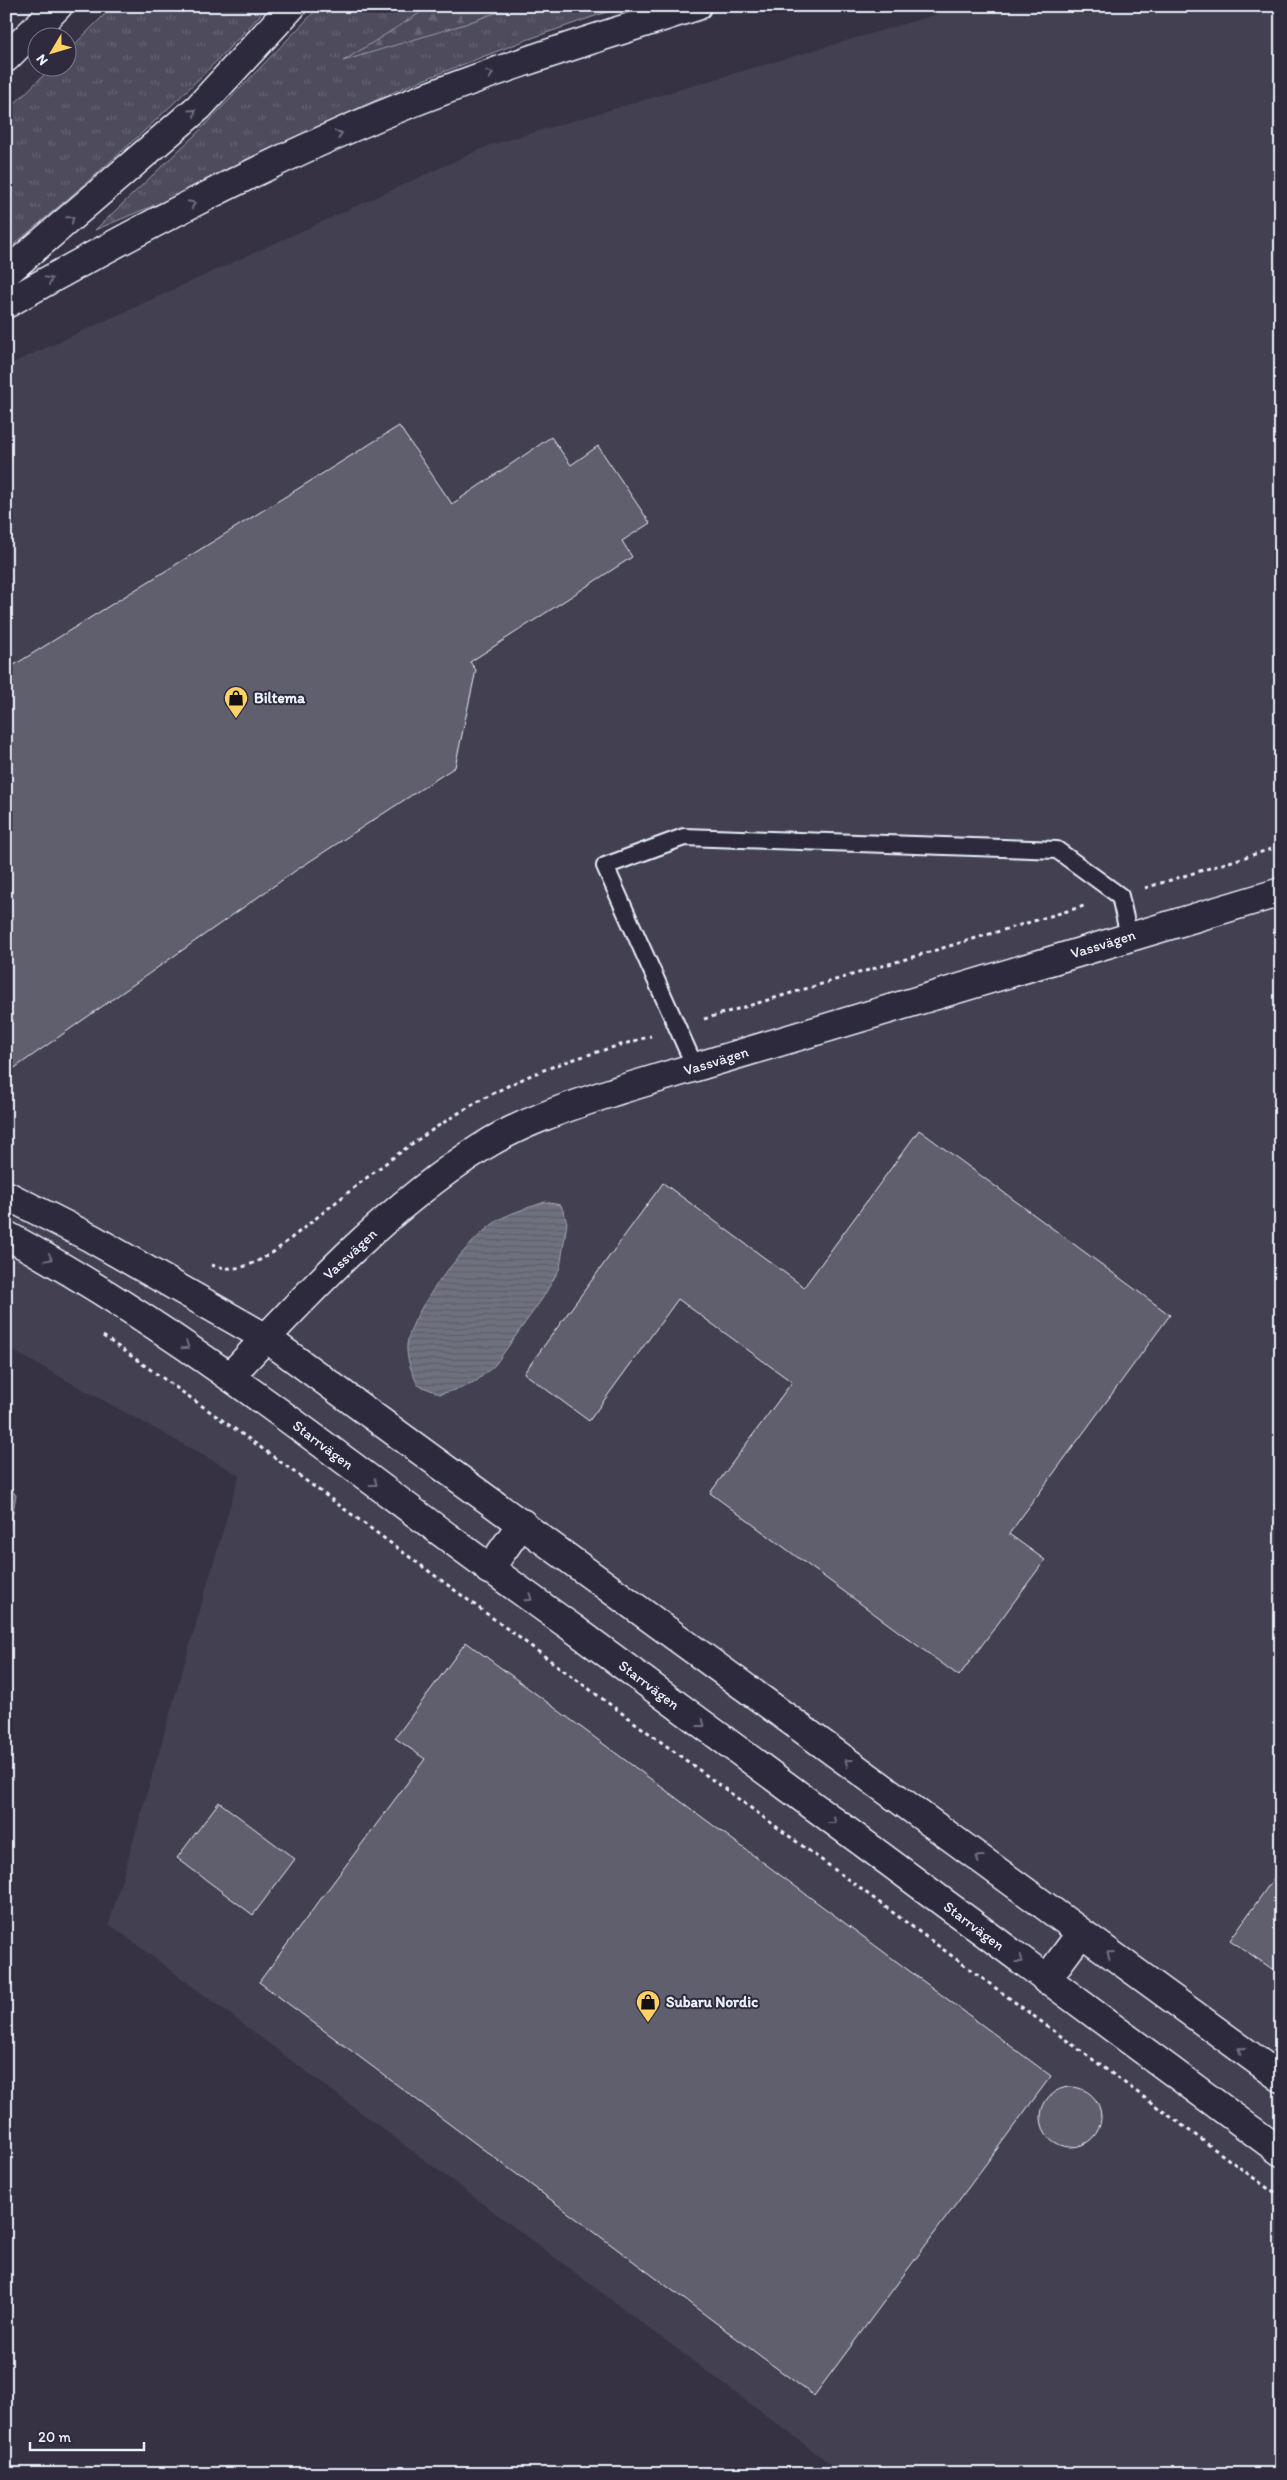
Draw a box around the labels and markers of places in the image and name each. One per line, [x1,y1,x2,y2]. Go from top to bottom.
shop icon: Biltema [223,685,249,719]
place label: Biltema [254,689,305,707]
shop icon: Subaru Nordic [635,1989,661,2023]
place label: Subaru Nordic [666,1993,758,2011]

